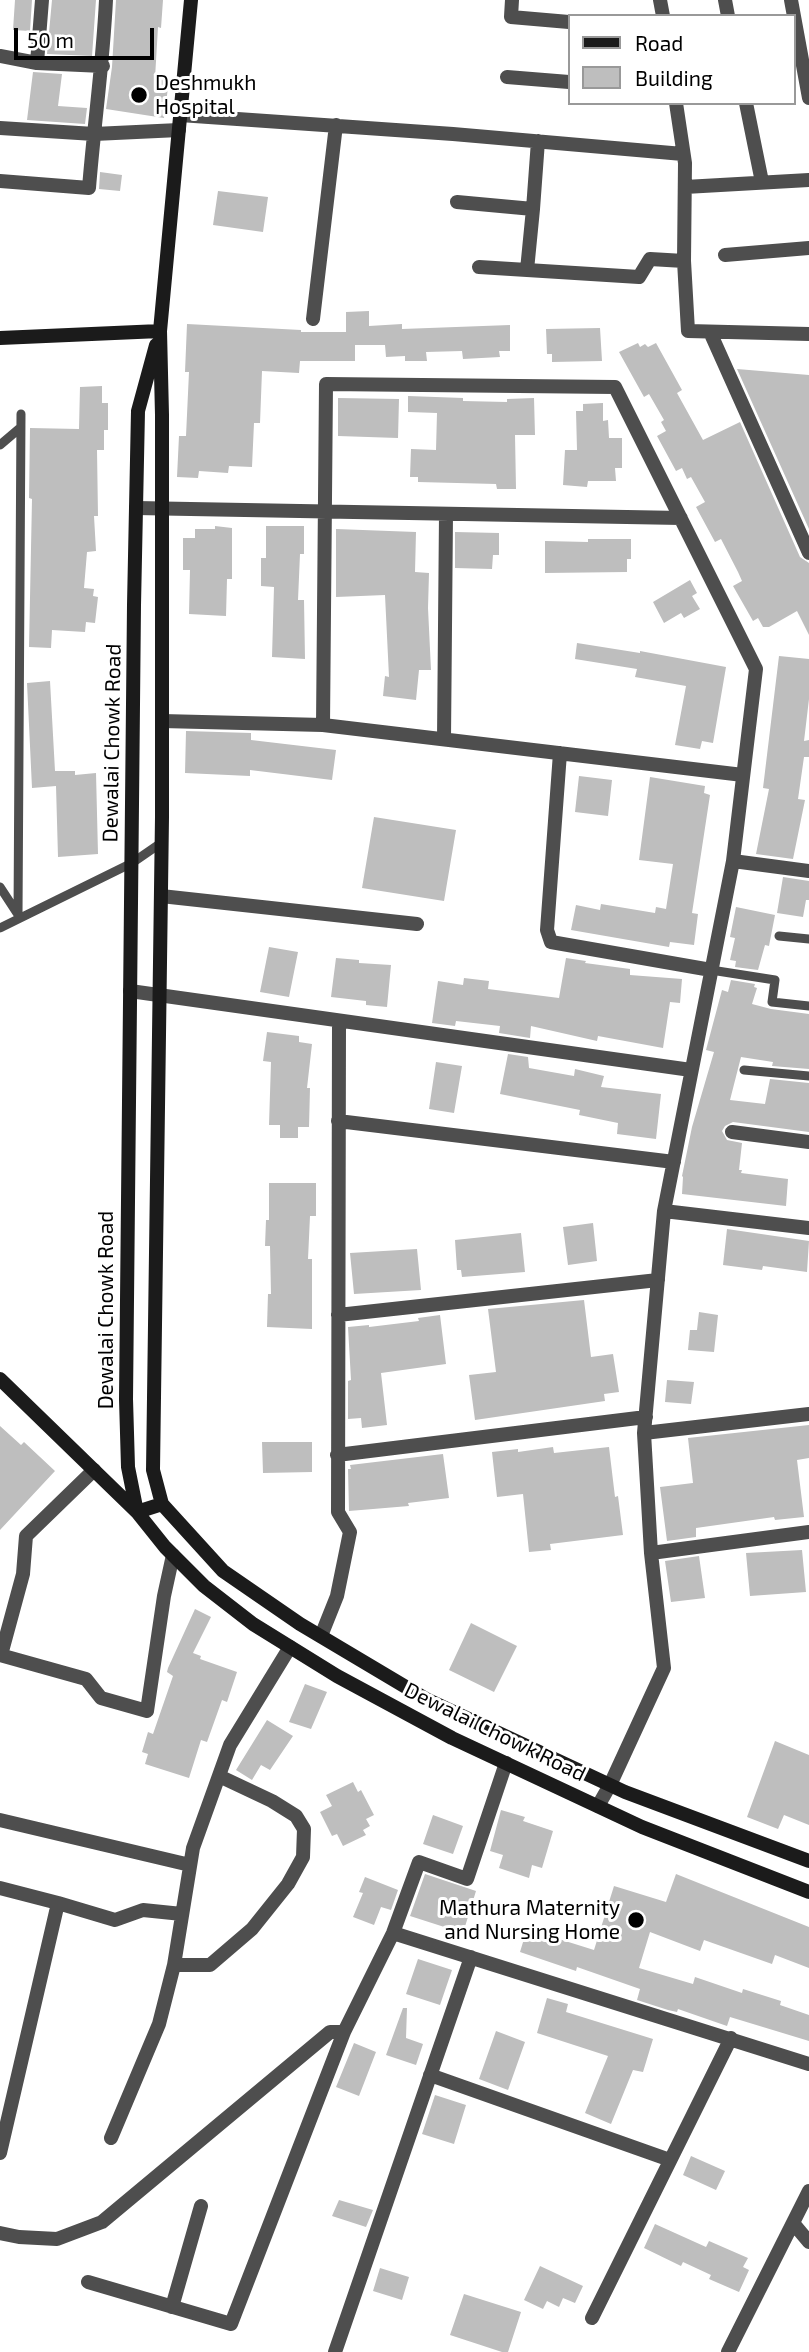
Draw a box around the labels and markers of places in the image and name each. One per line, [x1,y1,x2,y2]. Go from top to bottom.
place label: Deshmukh Hospital [155,70,256,120]
marker: Deshmukh Hospital [129,85,149,105]
place label: Mathura Maternity and Nursing Home [439,1895,620,1945]
marker: Mathura Maternity and Nursing Home [626,1910,646,1930]

